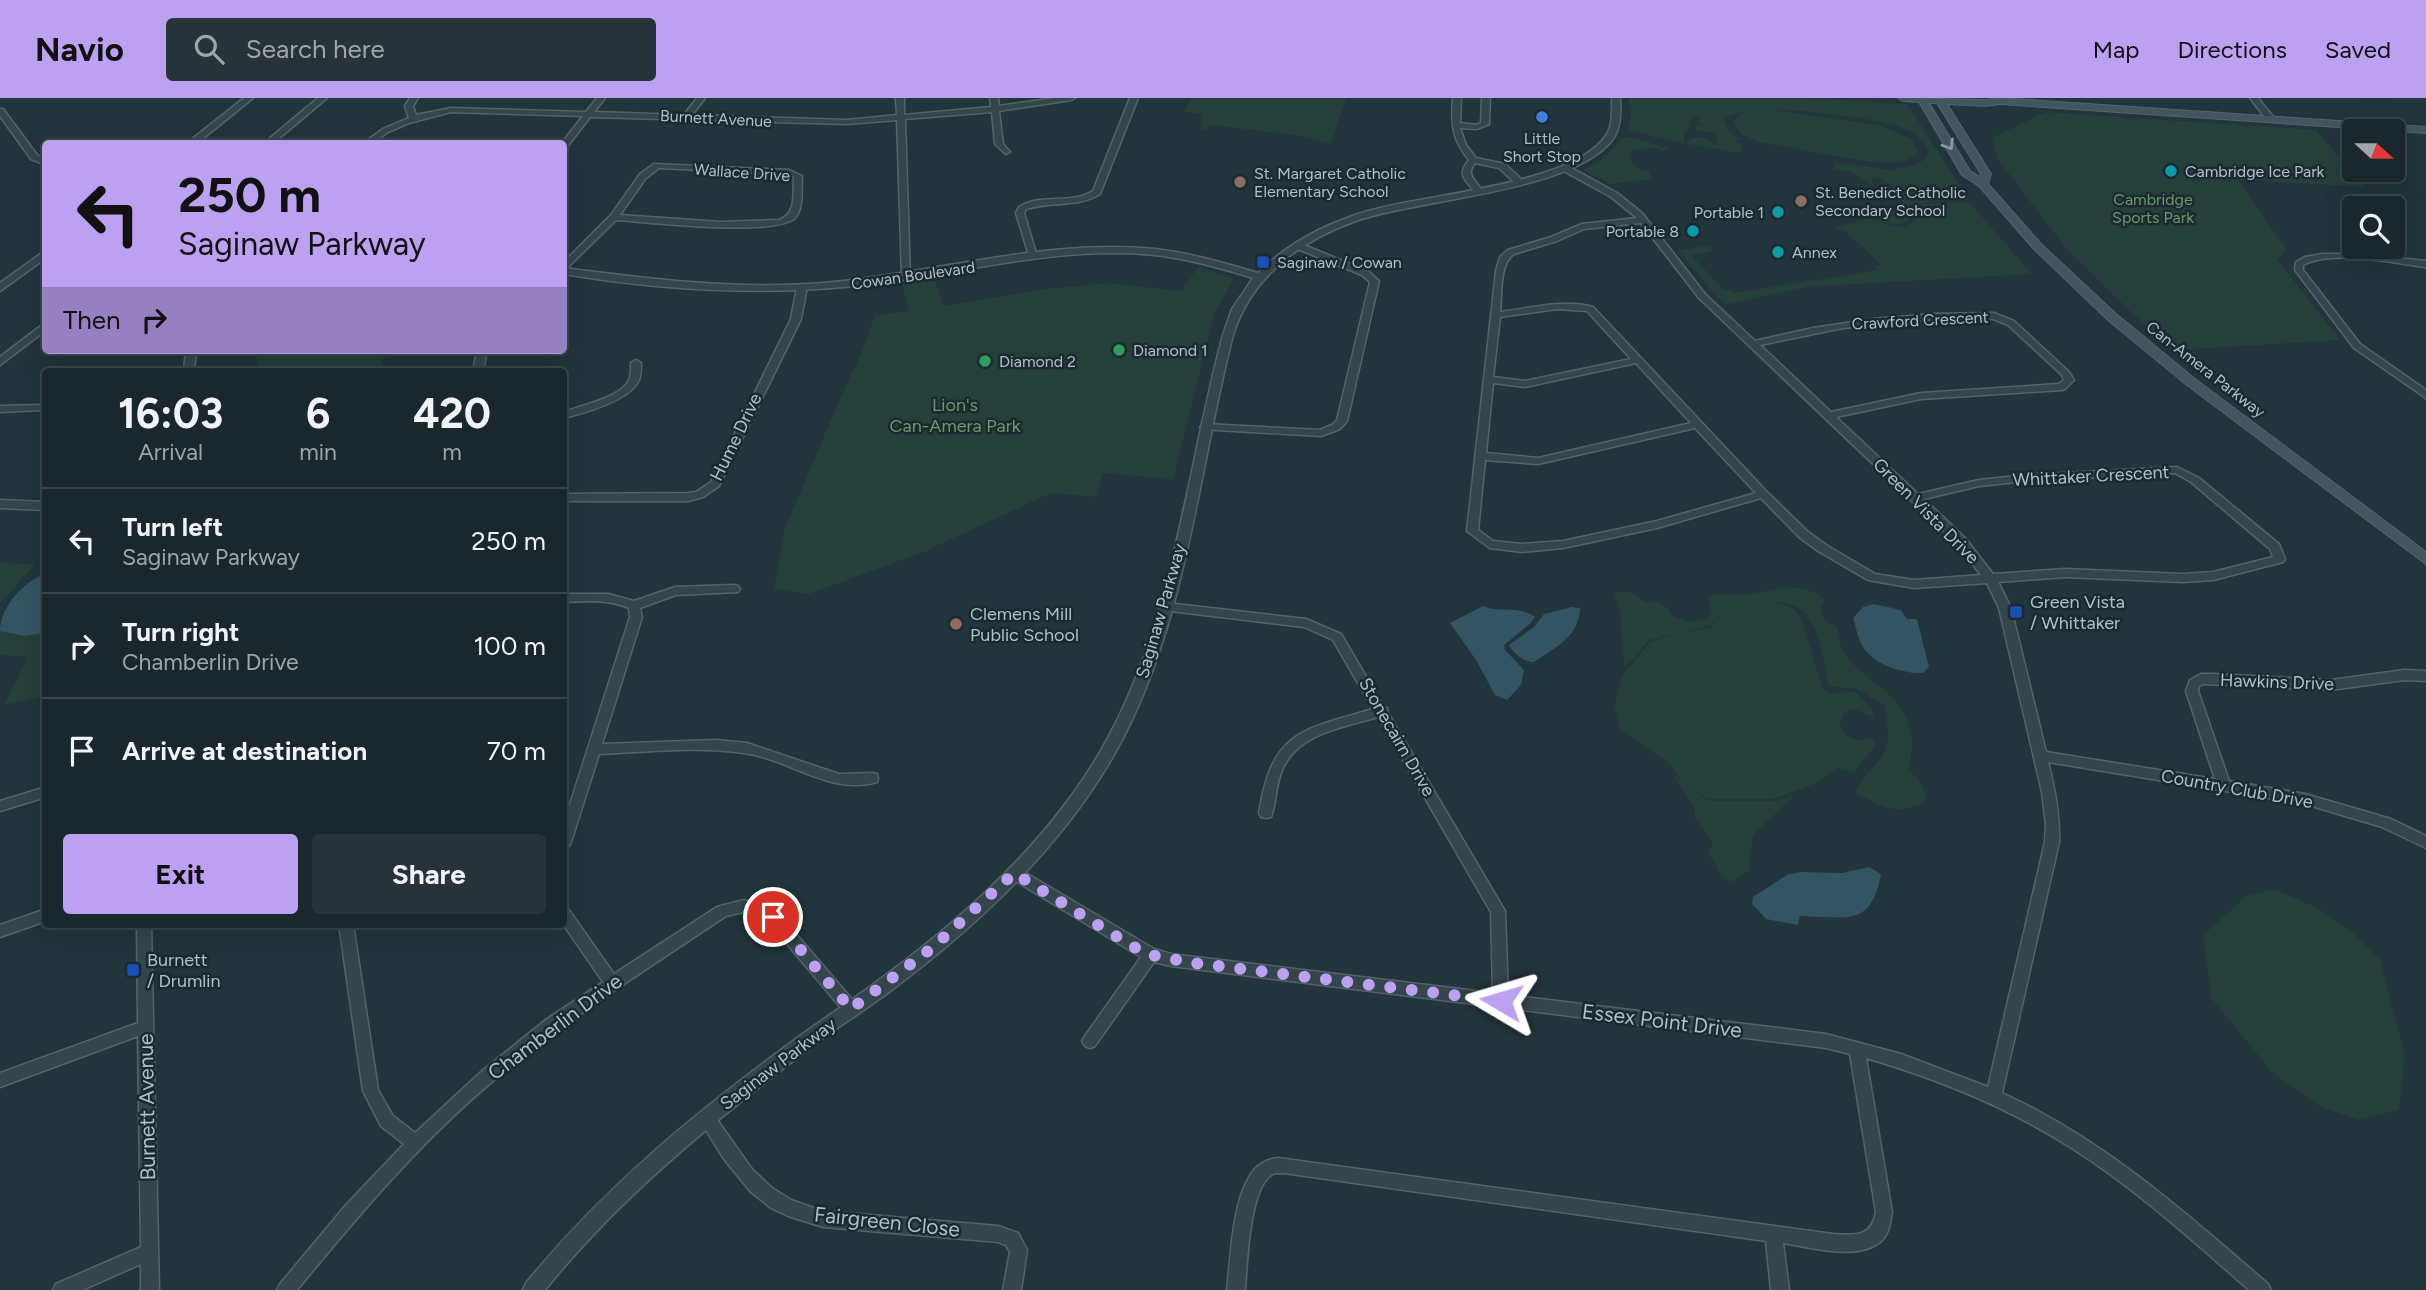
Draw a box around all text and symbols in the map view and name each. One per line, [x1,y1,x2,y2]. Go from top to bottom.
search box [166,18,656,81]
text: Navio [35,30,124,69]
icon: search [190,30,228,68]
text: Search here [246,33,385,65]
text: Map [2093,35,2139,64]
text: Directions [2177,35,2287,64]
text: Saved [2325,35,2391,64]
street label: Burnett Avenue [660,106,773,131]
marker: Little Short Stop [1534,109,1550,125]
north arrow [2342,119,2404,182]
map controls [2342,119,2405,259]
place label: Little Short Stop [1503,129,1581,166]
one-way arrow [1941,138,1954,151]
street label: Wallace Drive [693,160,791,185]
place label: Cambridge Ice Park [2185,162,2325,181]
marker: Cambridge Ice Park [2163,163,2179,179]
place label: St. Margaret Catholic Elementary School [1254,164,1406,201]
text: 250 m [178,165,321,224]
icon: left [63,168,154,259]
marker: St. Margaret Catholic Elementary School [1232,174,1248,190]
place label: St. Benedict Catholic Secondary School [1815,183,1966,220]
park label: Cambridge Sports Park [2112,190,2194,227]
marker: St. Benedict Catholic Secondary School [1793,193,1809,209]
button: search [2342,196,2405,259]
place label: Portable 1 [1694,203,1764,222]
marker: Portable 1 [1770,204,1786,220]
place label: Portable 8 [1606,222,1679,241]
marker: Portable 8 [1685,223,1701,239]
text: Saginaw Parkway [178,225,426,263]
place label: Annex [1792,243,1837,262]
marker: Annex [1770,244,1786,260]
place label: Saginaw / Cowan [1277,253,1402,272]
marker: Saginaw / Cowan [1255,254,1271,270]
street label: Cowan Boulevard [850,257,976,294]
icon: right [135,301,173,339]
text: Then [63,304,121,336]
street label: Crawford Crescent [1851,307,1989,334]
street label: Can-Amera Parkway [2143,317,2269,422]
place label: Diamond 1 [1133,341,1208,360]
marker: Diamond 1 [1111,342,1127,358]
place label: Diamond 2 [999,352,1076,371]
marker: Diamond 2 [977,353,993,369]
text: 16:03 [118,388,223,439]
text: 6 [306,388,330,439]
text: 420 [413,388,491,439]
street label: Hume Drive [705,389,767,484]
park label: Lion's Can-Amera Park [890,394,1021,437]
text: Arrival [138,438,203,466]
text: min [299,438,337,466]
text: m [442,438,462,466]
street label: Green Vista Drive [1868,453,1984,569]
street label: Whittaker Crescent [2012,461,2170,491]
text: Turn left [122,511,223,543]
icon: left [63,522,101,560]
text: 250 m [471,525,546,557]
street label: Saginaw Parkway [1131,541,1191,681]
text: Saginaw Parkway [122,543,300,571]
place label: Green Vista / Whittaker [2030,591,2125,634]
place label: Clemens Mill Public School [970,603,1079,646]
marker: Green Vista / Whittaker [2008,604,2024,620]
text: Turn right [122,616,239,648]
marker: Clemens Mill Public School [948,616,964,632]
icon: right [63,627,101,665]
text: 100 m [473,630,546,662]
text: Chamberlin Drive [122,648,299,676]
street label: Hawkins Drive [2220,669,2335,695]
street label: Stonecairn Drive [1354,674,1440,800]
icon: arrive [63,732,101,770]
text: Arrive at destination [122,735,367,767]
text: 70 m [487,735,546,767]
street label: Country Club Drive [2159,765,2315,813]
button: Exit [63,834,298,914]
button: Share [312,834,546,914]
pin [743,887,803,947]
icon: arrive [754,898,792,936]
place label: Burnett / Drumlin [147,949,220,992]
marker: Burnett / Drumlin [125,962,141,978]
position arrow [1464,964,1538,1038]
street label: Chamberlin Drive [483,968,627,1085]
street label: Essex Point Drive [1581,998,1743,1043]
street label: Saginaw Parkway [716,1013,841,1115]
street label: Burnett Avenue [133,1033,160,1181]
street label: Fairgreen Close [813,1201,961,1242]

